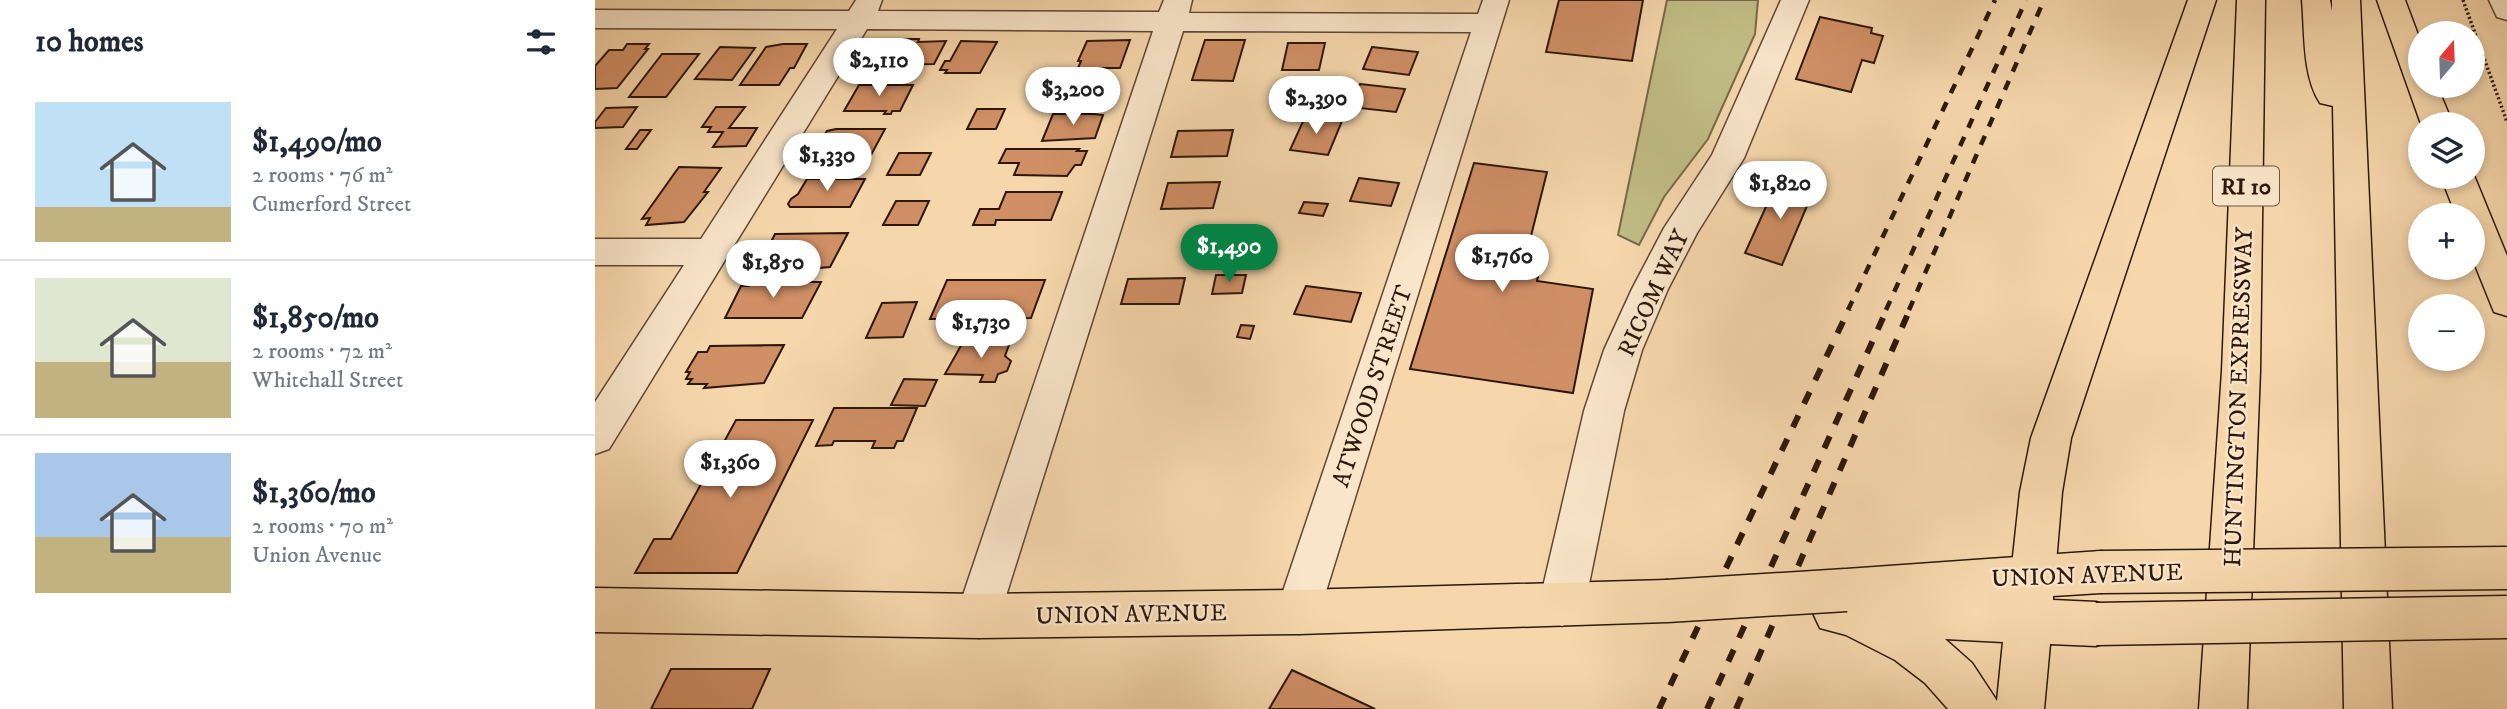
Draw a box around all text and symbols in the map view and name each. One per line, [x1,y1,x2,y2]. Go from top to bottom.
north arrow [2408,21,2485,98]
map controls [2408,21,2485,371]
icon: filters [522,23,560,61]
text: 10 homes [35,24,144,61]
pin: $2,110 [822,38,936,98]
text: $2,110 [849,46,909,75]
pin: $3,200 [1016,68,1130,127]
text: $3,200 [1041,75,1105,104]
pin: $2,390 [1259,76,1373,136]
text: $2,390 [1285,84,1347,113]
button: layers [2408,112,2485,189]
text: $1,490/mo [252,124,382,161]
icon: home [91,130,175,214]
pin: $1,330 [770,134,884,193]
text: $1,330 [799,141,855,170]
text: 2 rooms · 76 m² [252,161,392,190]
pin: $1,820 [1723,162,1837,221]
road number: RI 10 [2213,167,2279,206]
text: $1,820 [1749,169,1811,198]
text: Cumerford Street [252,190,411,219]
button: + [2408,203,2485,280]
pin: $1,490 [1172,224,1286,284]
street label: RICOM WAY [1611,224,1697,362]
street label: HUNTINGTON EXPRESSWAY [2218,226,2260,568]
text: $1,490 [1197,232,1261,261]
pin: $1,760 [1445,234,1559,294]
pin: $1,850 [716,240,830,300]
text: $1,760 [1471,242,1533,271]
text: $1,850 [742,248,804,277]
street label: ATWOOD STREET [1326,282,1420,491]
button: − [2408,294,2485,371]
text: $1,850/mo [252,300,379,337]
pin: $1,730 [924,300,1038,360]
icon: home [91,306,175,390]
text: $1,730 [952,308,1010,337]
text: 2 rooms · 72 m² [252,337,392,366]
text: Whitehall Street [252,366,404,395]
pin: $1,360 [673,440,787,500]
text: $1,360 [700,448,760,477]
text: $1,360/mo [252,475,376,512]
icon: home [91,481,175,565]
text: 2 rooms · 70 m² [252,512,393,541]
text: Union Avenue [252,541,382,570]
street label: UNION AVENUE [1991,558,2183,594]
street label: UNION AVENUE [1035,598,1227,632]

